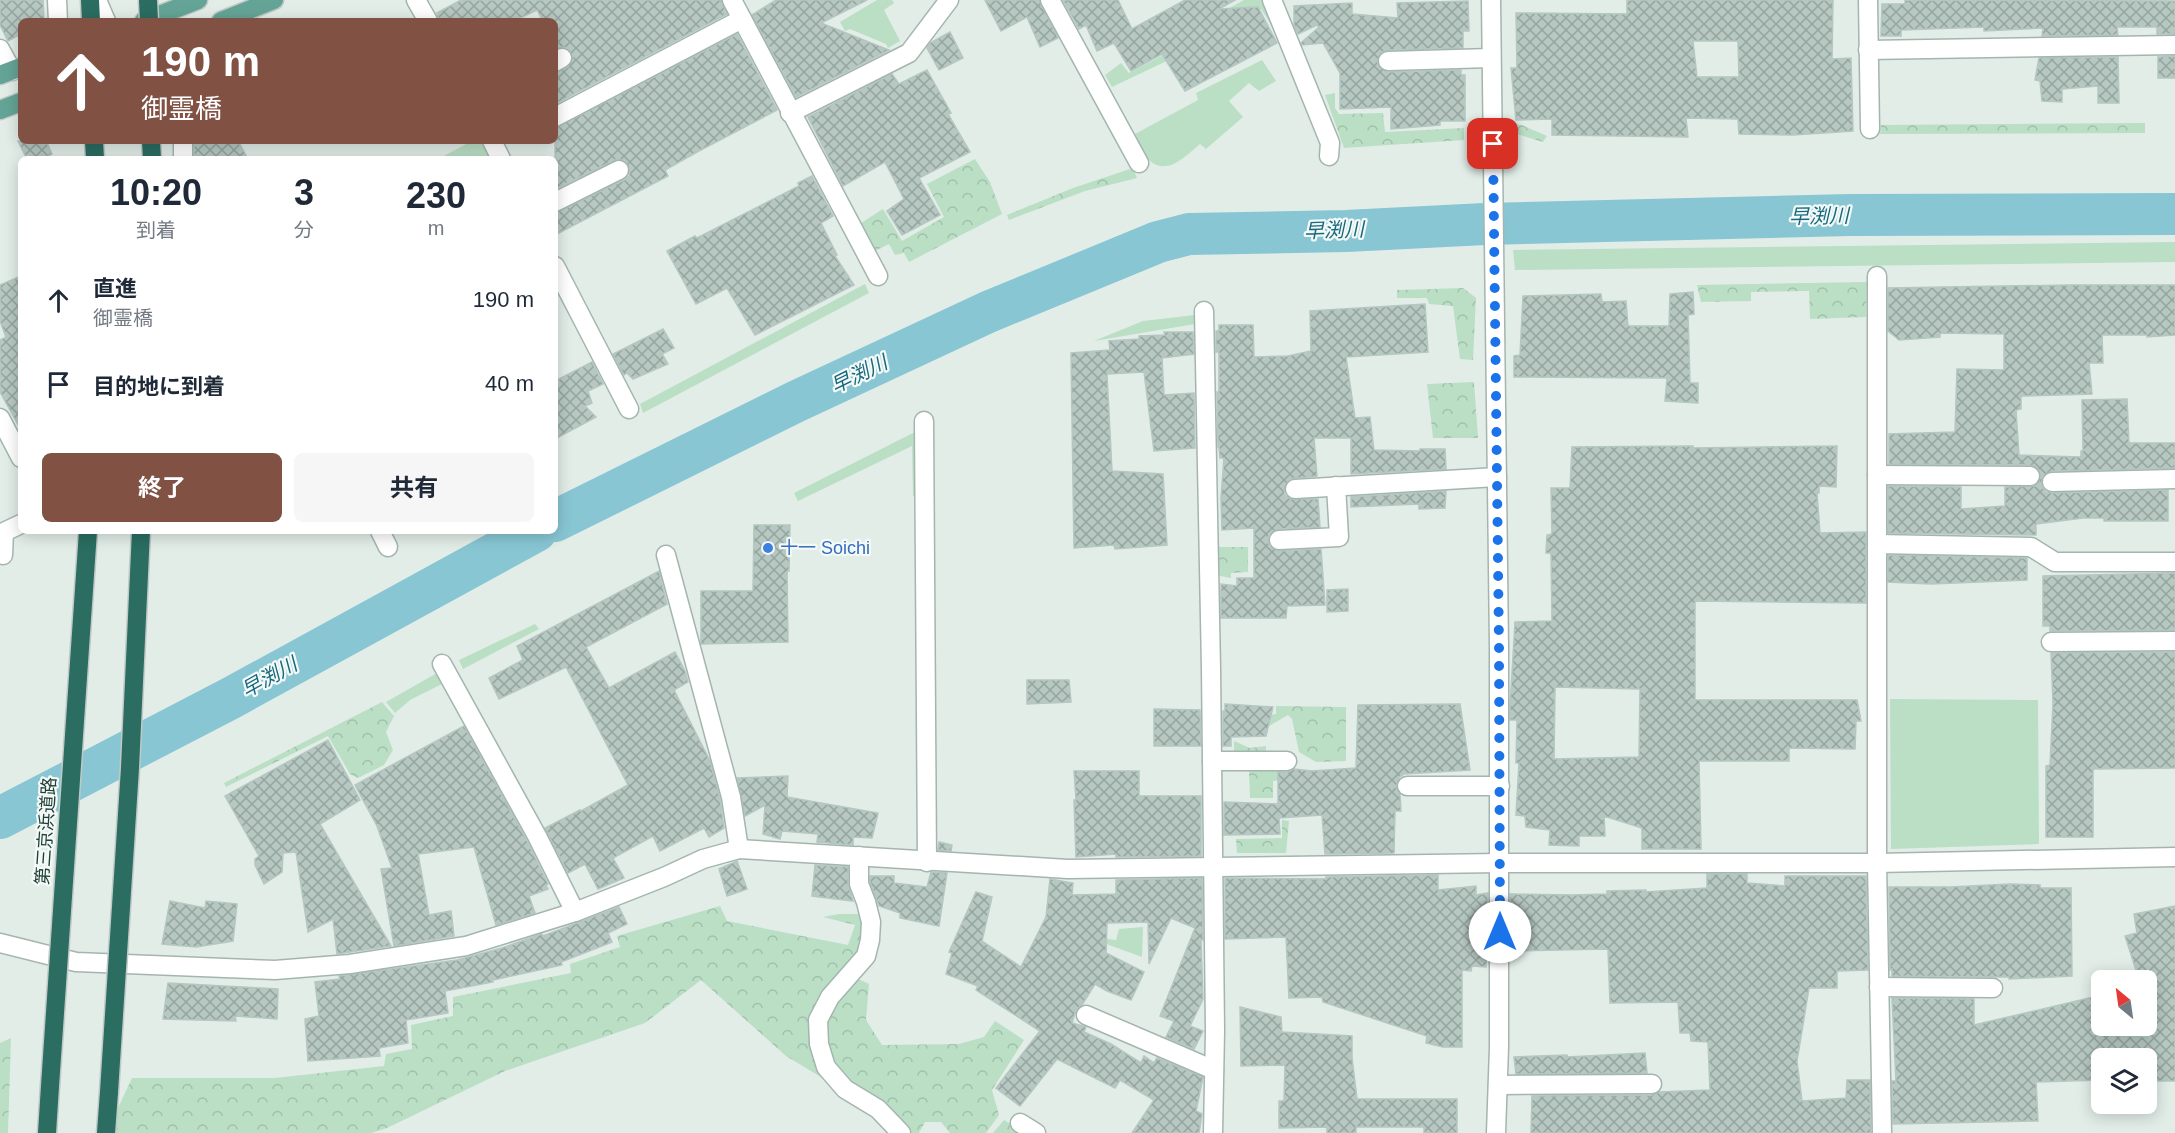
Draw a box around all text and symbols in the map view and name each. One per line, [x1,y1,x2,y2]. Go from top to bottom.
text: 190 m [141,38,260,85]
icon: ahead [42,42,120,120]
text: 御霊橋 [141,94,222,124]
pin [1467,118,1518,169]
icon: arrive [1476,127,1509,160]
text: 10:20 [110,172,202,213]
text: 3 [294,172,314,213]
text: 230 [406,175,466,216]
water label: 早渕川 [1789,204,1851,228]
text: m [428,217,444,239]
water label: 早渕川 [1304,218,1366,242]
text: 到着 [136,219,176,241]
text: 分 [294,219,314,241]
text: 直進 [93,276,137,301]
icon: ahead [42,284,75,317]
text: 190 m [473,287,534,312]
text: 御霊橋 [93,307,153,329]
water label: 早渕川 [827,350,893,397]
icon: arrive [42,368,75,401]
text: 40 m [485,371,534,396]
text: 目的地に到着 [93,374,225,399]
button: 終了 [42,453,282,522]
button: 共有 [294,453,534,522]
place label: 十一 Soichi [780,538,870,558]
marker: 十一 Soichi [761,541,775,555]
water label: 早渕川 [237,652,302,701]
street label: 第三京浜道路 [32,776,60,886]
position arrow [1468,900,1532,964]
north arrow [2091,970,2157,1036]
map controls [2091,970,2157,1114]
button: layers [2091,1048,2157,1114]

